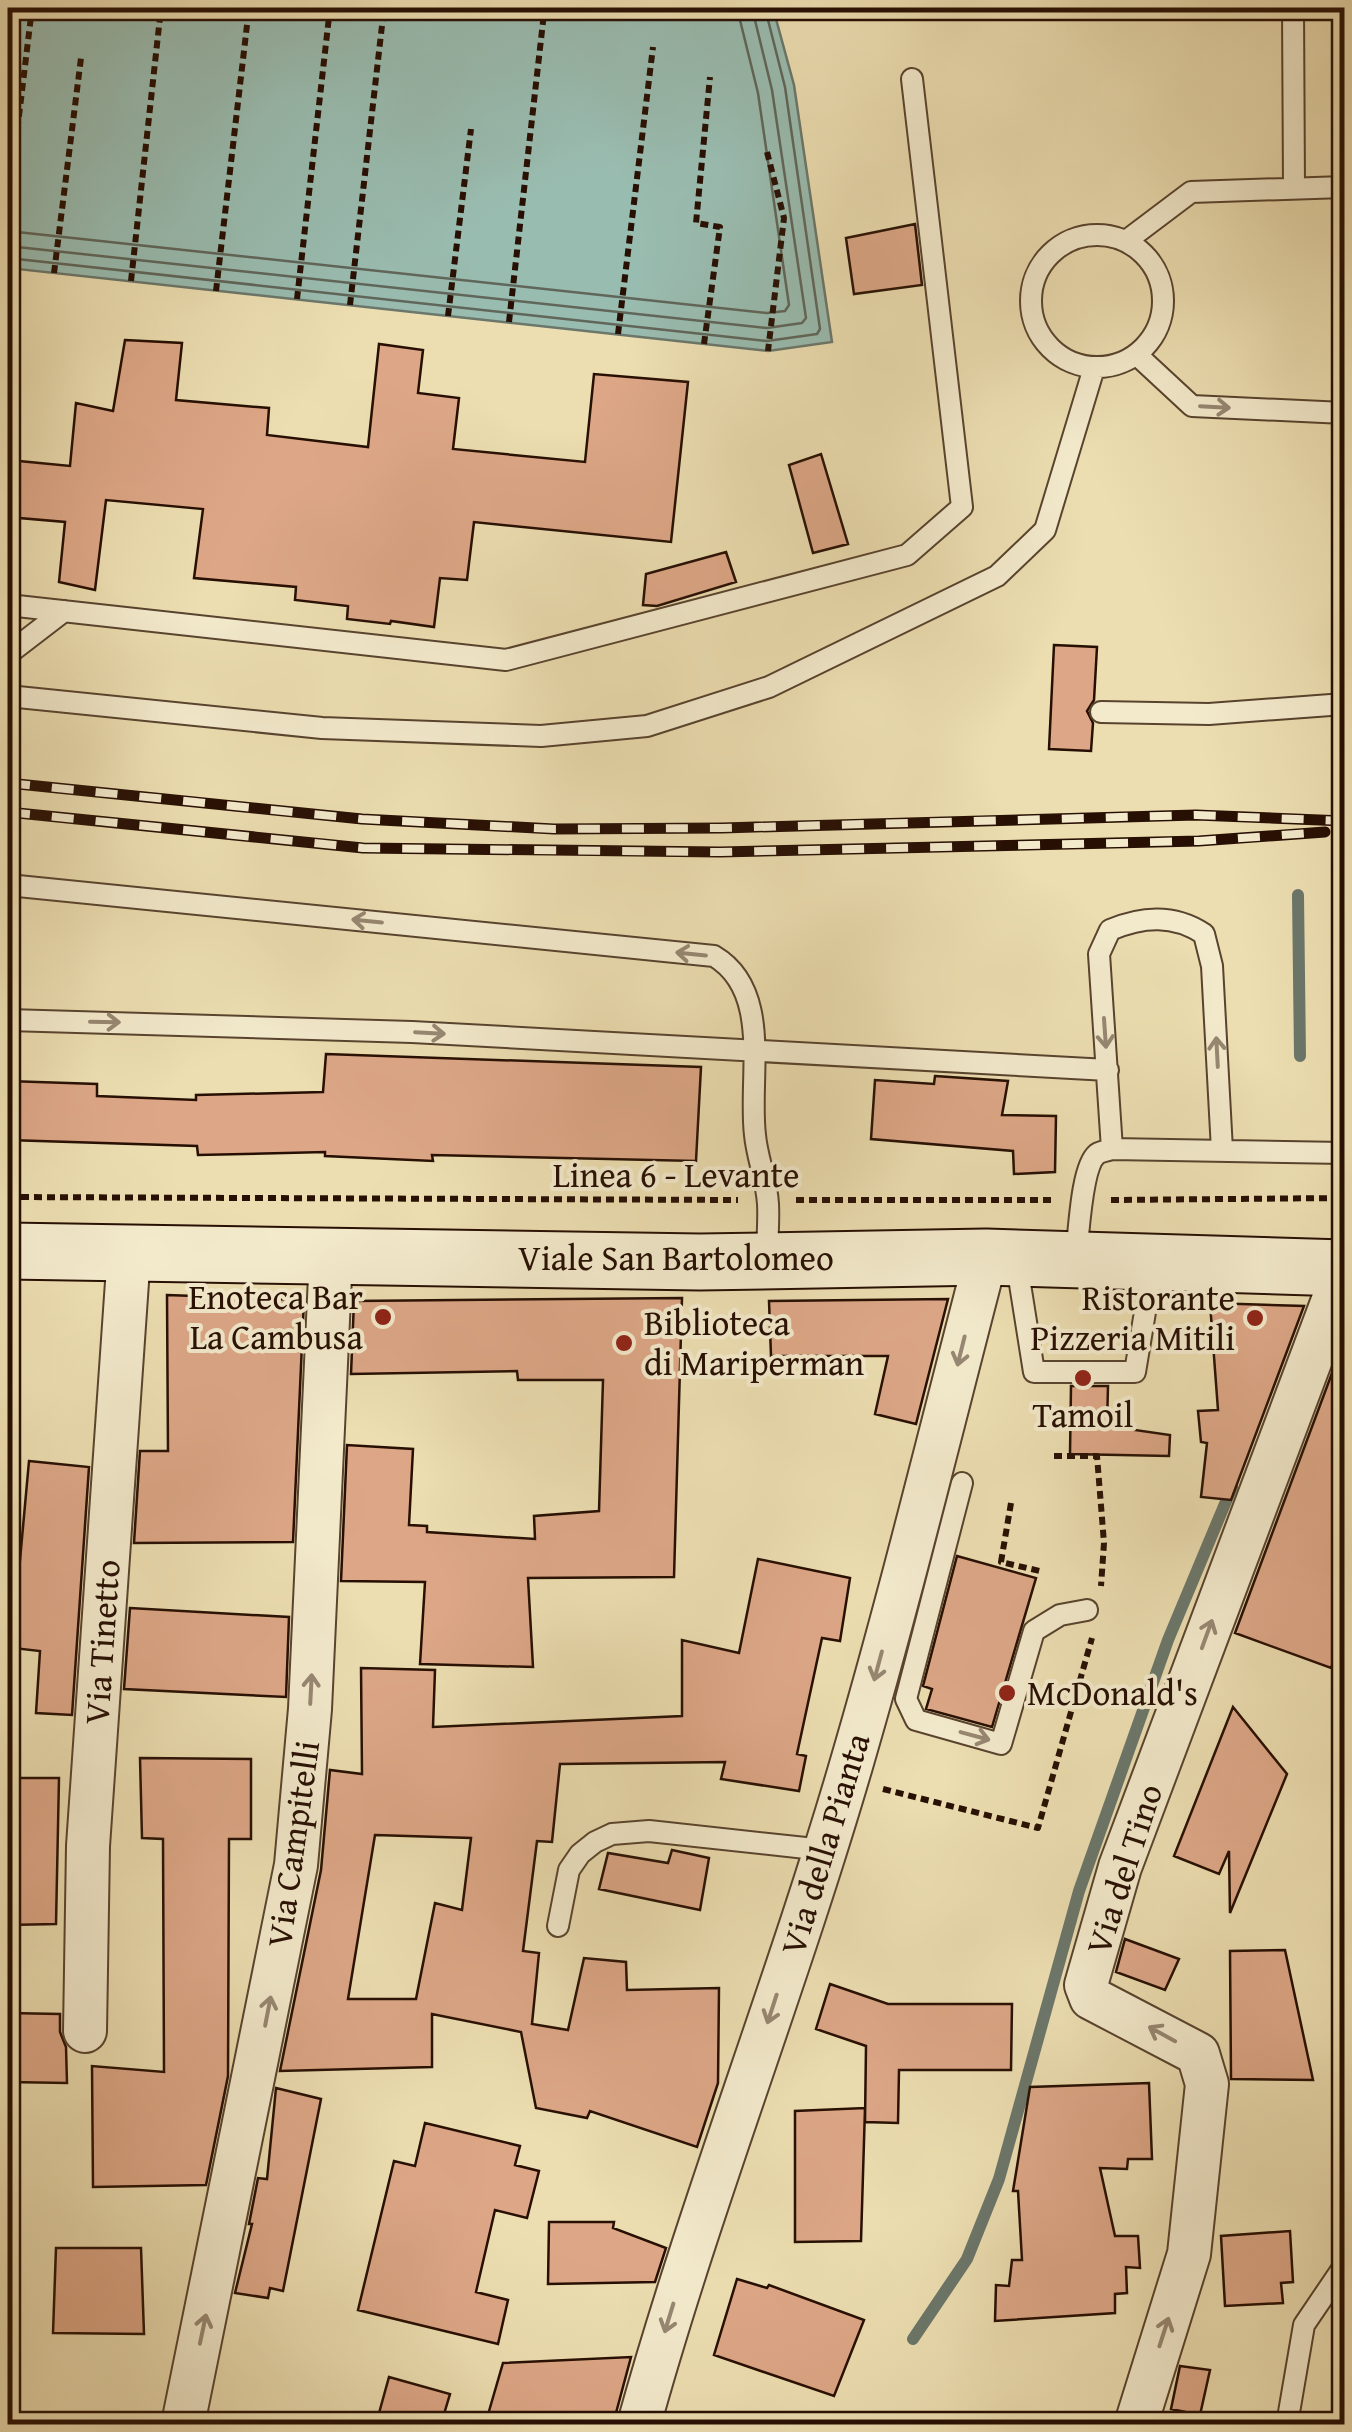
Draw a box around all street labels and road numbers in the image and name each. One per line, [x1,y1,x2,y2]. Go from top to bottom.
street label: Linea 6 - Levante [553,1149,799,1200]
street label: Viale San Bartolomeo [518,1232,834,1283]
street label: Via Tinetto [70,1558,133,1726]
street label: Via della Pianta [767,1726,883,1961]
street label: Via Campitelli [253,1737,332,1951]
street label: Via del Tino [1072,1777,1175,1961]

